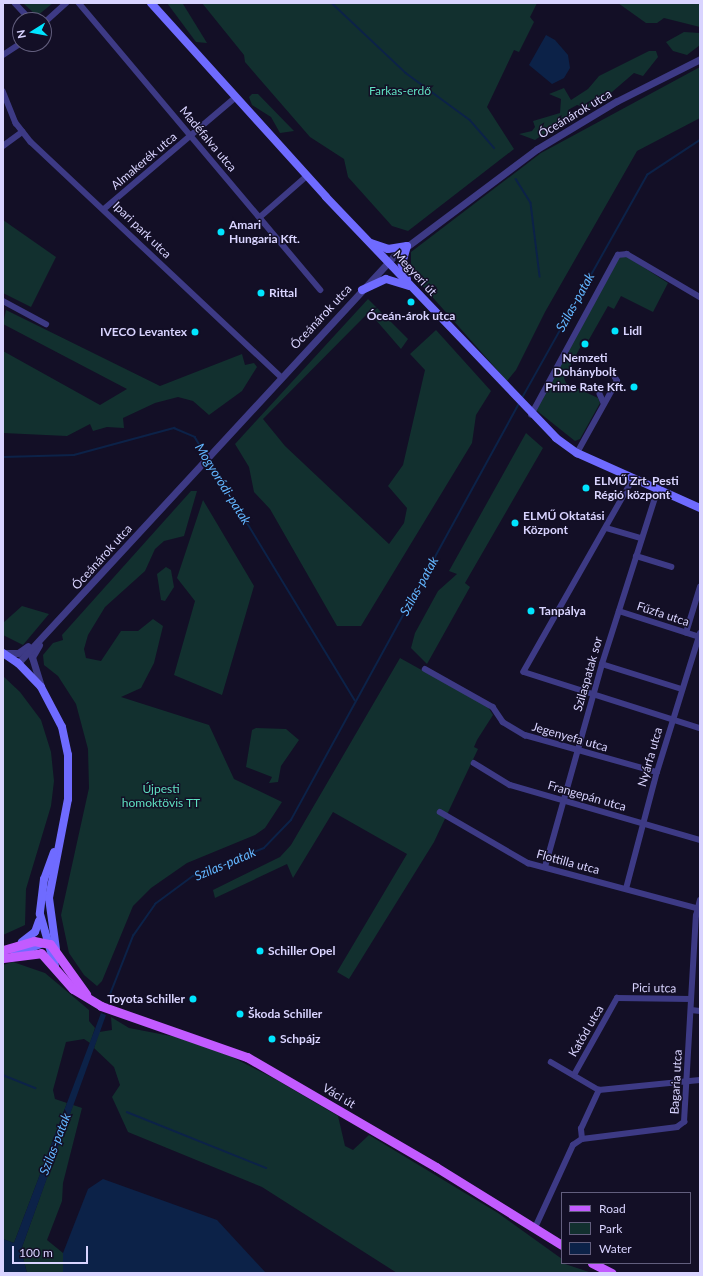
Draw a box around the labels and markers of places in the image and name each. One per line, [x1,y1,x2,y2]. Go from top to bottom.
place label: Amari Hungaria Kft. [229,218,300,246]
marker: Amari Hungaria Kft. [216,227,226,237]
place label: Rittal [269,286,297,300]
marker: Rittal [256,288,266,298]
marker: Óceán-árok utca [406,297,416,307]
place label: Óceán-árok utca [367,309,455,323]
place label: Lidl [623,324,642,338]
place label: IVECO Levantex [100,325,187,339]
marker: Lidl [610,326,620,336]
marker: IVECO Levantex [190,327,200,337]
marker: Nemzeti Dohánybolt [580,339,590,349]
place label: Nemzeti Dohánybolt [554,351,616,379]
place label: Prime Rate Kft. [545,380,626,394]
marker: Prime Rate Kft. [629,382,639,392]
place label: ELMŰ Zrt. Pesti Régió központ [594,474,679,502]
marker: ELMŰ Zrt. Pesti Régió központ [581,483,591,493]
place label: ELMŰ Oktatási Központ [523,509,605,537]
marker: ELMŰ Oktatási Központ [510,518,520,528]
place label: Tanpálya [539,604,586,618]
marker: Tanpálya [526,606,536,616]
place label: Schiller Opel [268,944,336,958]
marker: Schiller Opel [255,946,265,956]
place label: Toyota Schiller [107,992,185,1006]
marker: Toyota Schiller [188,994,198,1004]
place label: Škoda Schiller [248,1007,322,1021]
marker: Škoda Schiller [235,1009,245,1019]
place label: Schpájz [280,1032,321,1046]
marker: Schpájz [267,1034,277,1044]

